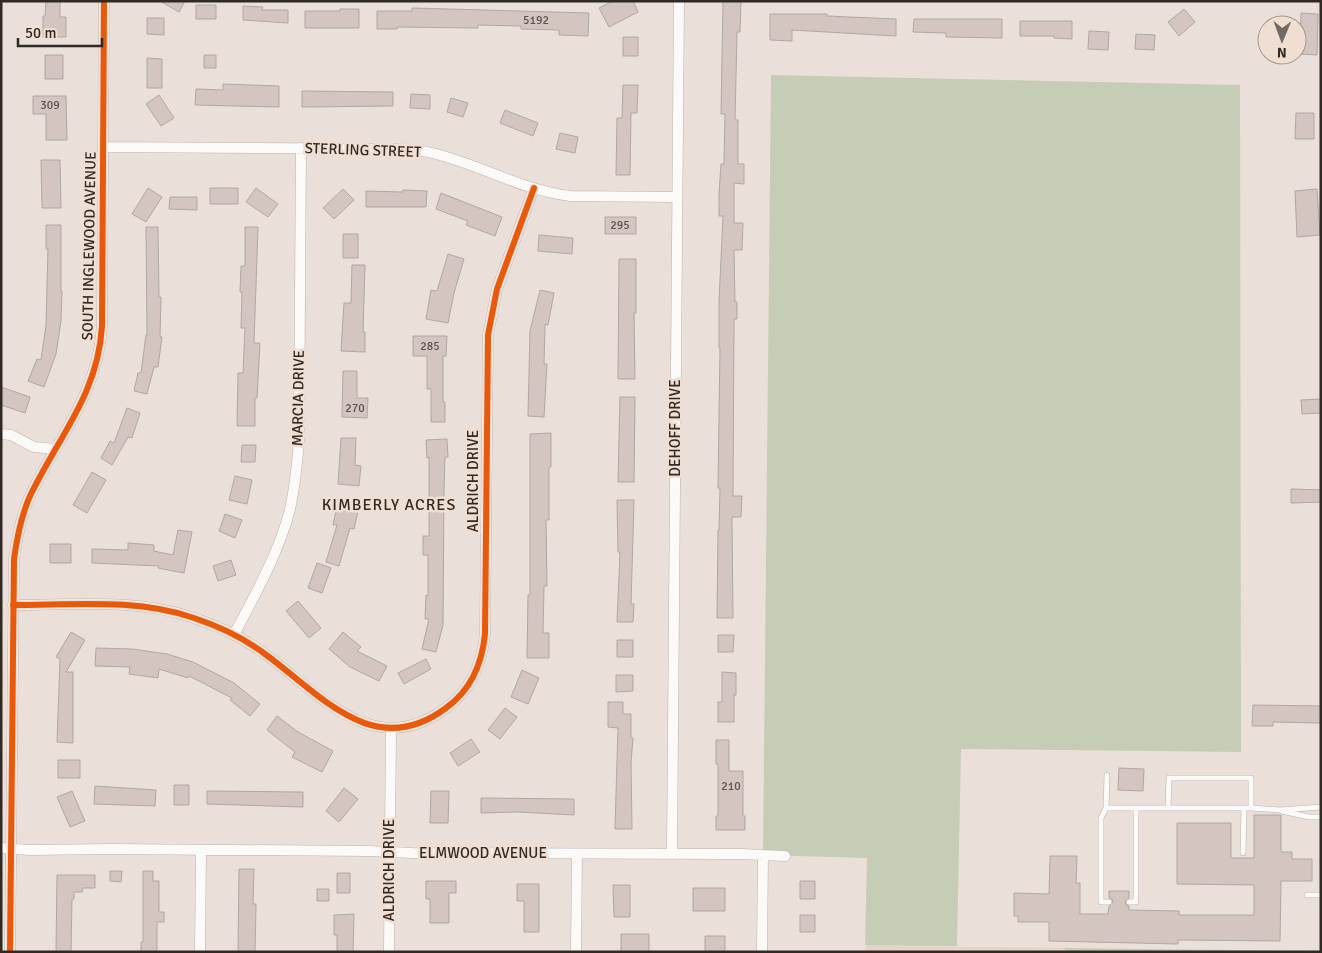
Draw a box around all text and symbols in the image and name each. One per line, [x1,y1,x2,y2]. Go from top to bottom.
house number: 5192 [523,13,549,28]
scale bar [18,15,101,47]
north arrow [1257,15,1307,65]
text: 50 m [25,24,56,42]
text: N [1277,44,1287,61]
house number: 309 [40,98,60,113]
street label: STERLING STREET [304,139,422,161]
street label: SOUTH INGLEWOOD AVENUE [78,151,100,341]
house number: 295 [610,218,630,233]
house number: 285 [420,339,440,354]
street label: MARCIA DRIVE [288,350,308,446]
street label: DEHOFF DRIVE [666,379,684,477]
house number: 270 [345,401,365,416]
street label: ALDRICH DRIVE [464,430,482,532]
district label: KIMBERLY ACRES [322,495,456,515]
house number: 210 [721,779,741,794]
street label: ALDRICH DRIVE [380,819,398,921]
street label: ELMWOOD AVENUE [419,844,547,862]

